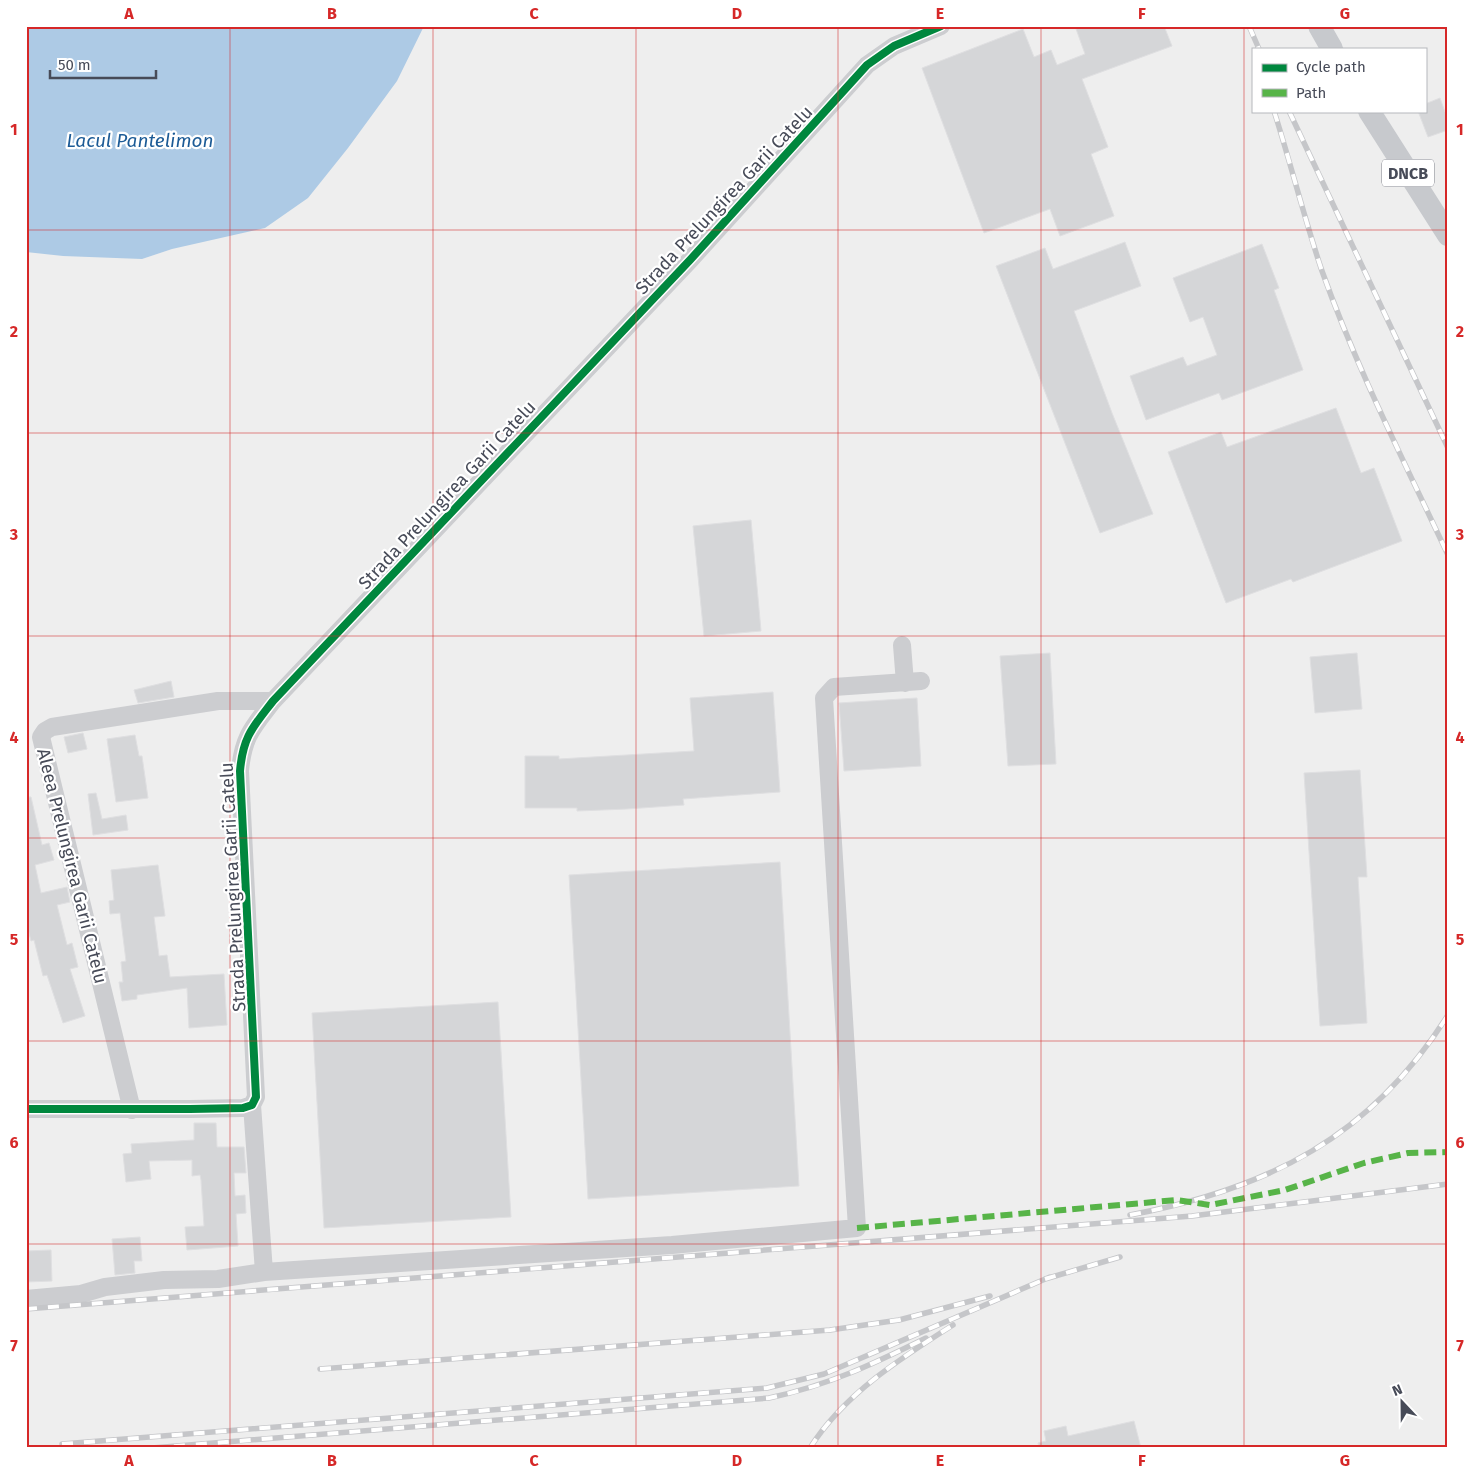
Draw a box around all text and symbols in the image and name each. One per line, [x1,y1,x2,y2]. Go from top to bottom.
text: A [123,4,134,23]
text: B [327,4,337,23]
text: C [529,4,539,23]
text: D [732,4,742,23]
text: E [936,4,944,23]
text: F [1138,4,1146,23]
text: G [1340,4,1350,23]
scale bar [50,48,156,80]
legend [1252,48,1426,112]
text: 50 m [58,56,91,74]
text: Cycle path [1296,58,1366,76]
text: Path [1296,84,1326,102]
street label: Strada Prelungirea Garii Catelu [631,101,817,299]
text: 1 [10,120,18,139]
text: 1 [1456,120,1464,139]
water label: Lacul Pantelimon [66,129,214,152]
road number: DNCB [1382,160,1434,187]
text: 2 [10,322,18,341]
text: 2 [1456,322,1464,341]
street label: Strada Prelungirea Garii Catelu [354,396,540,594]
text: 3 [9,525,18,544]
text: 3 [1455,525,1464,544]
text: 4 [9,728,19,747]
text: 4 [1455,728,1465,747]
street label: Aleea Prelungirea Garii Catelu [32,746,112,986]
street label: Strada Prelungirea Garii Catelu [215,762,251,1012]
text: 5 [10,930,19,949]
text: 5 [1456,930,1465,949]
text: 6 [9,1133,19,1152]
text: 6 [1455,1133,1465,1152]
text: 7 [10,1336,18,1355]
text: 7 [1456,1336,1464,1355]
north arrow [1376,1376,1426,1426]
text: N [1390,1381,1405,1400]
text: A [123,1451,134,1470]
text: B [327,1451,337,1470]
text: C [529,1451,539,1470]
text: D [732,1451,742,1470]
text: E [936,1451,944,1470]
text: F [1138,1451,1146,1470]
text: G [1340,1451,1350,1470]

